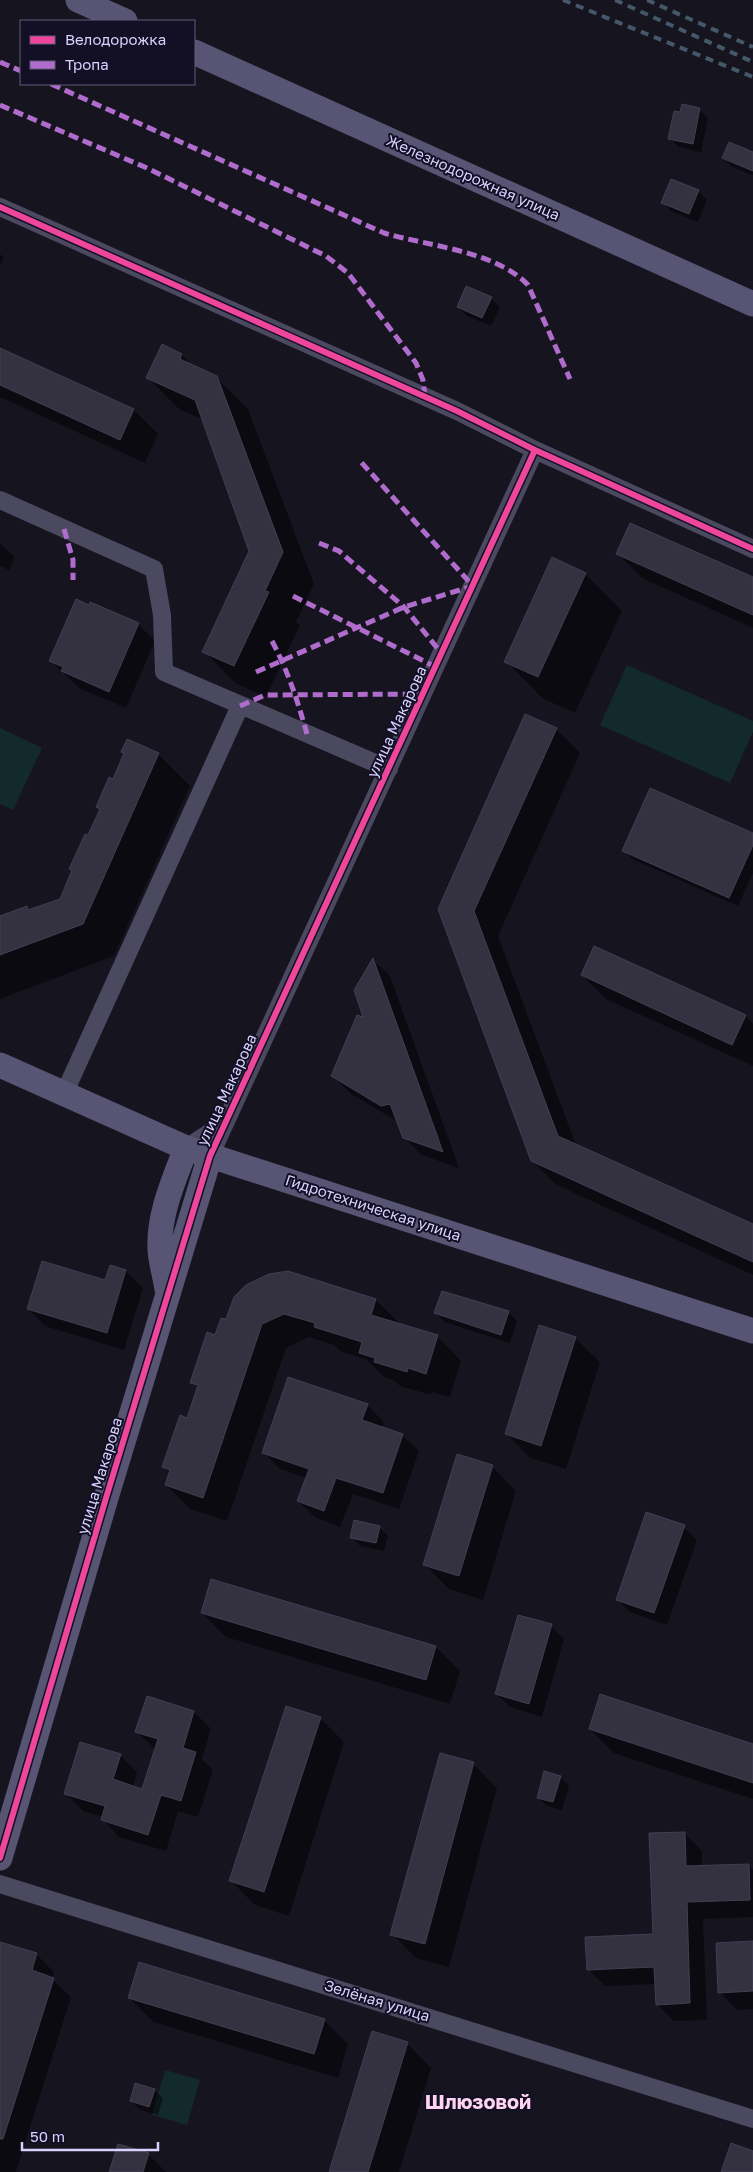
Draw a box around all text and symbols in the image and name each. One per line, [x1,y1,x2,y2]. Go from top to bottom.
legend [20,20,195,85]
text: Велодорожка [65,30,166,48]
text: Тропа [65,55,109,73]
street label: Железнодорожная улица [384,131,563,224]
street label: улица Макарова [362,663,430,780]
street label: улица Макарова [192,1031,260,1148]
street label: Гидротехническая улица [283,1170,463,1244]
street label: улица Макарова [73,1415,125,1536]
street label: Зелёная улица [322,1975,432,2025]
district label: Шлюзовой [425,2089,531,2113]
scale bar [22,2120,159,2152]
text: 50 m [30,2127,65,2145]

